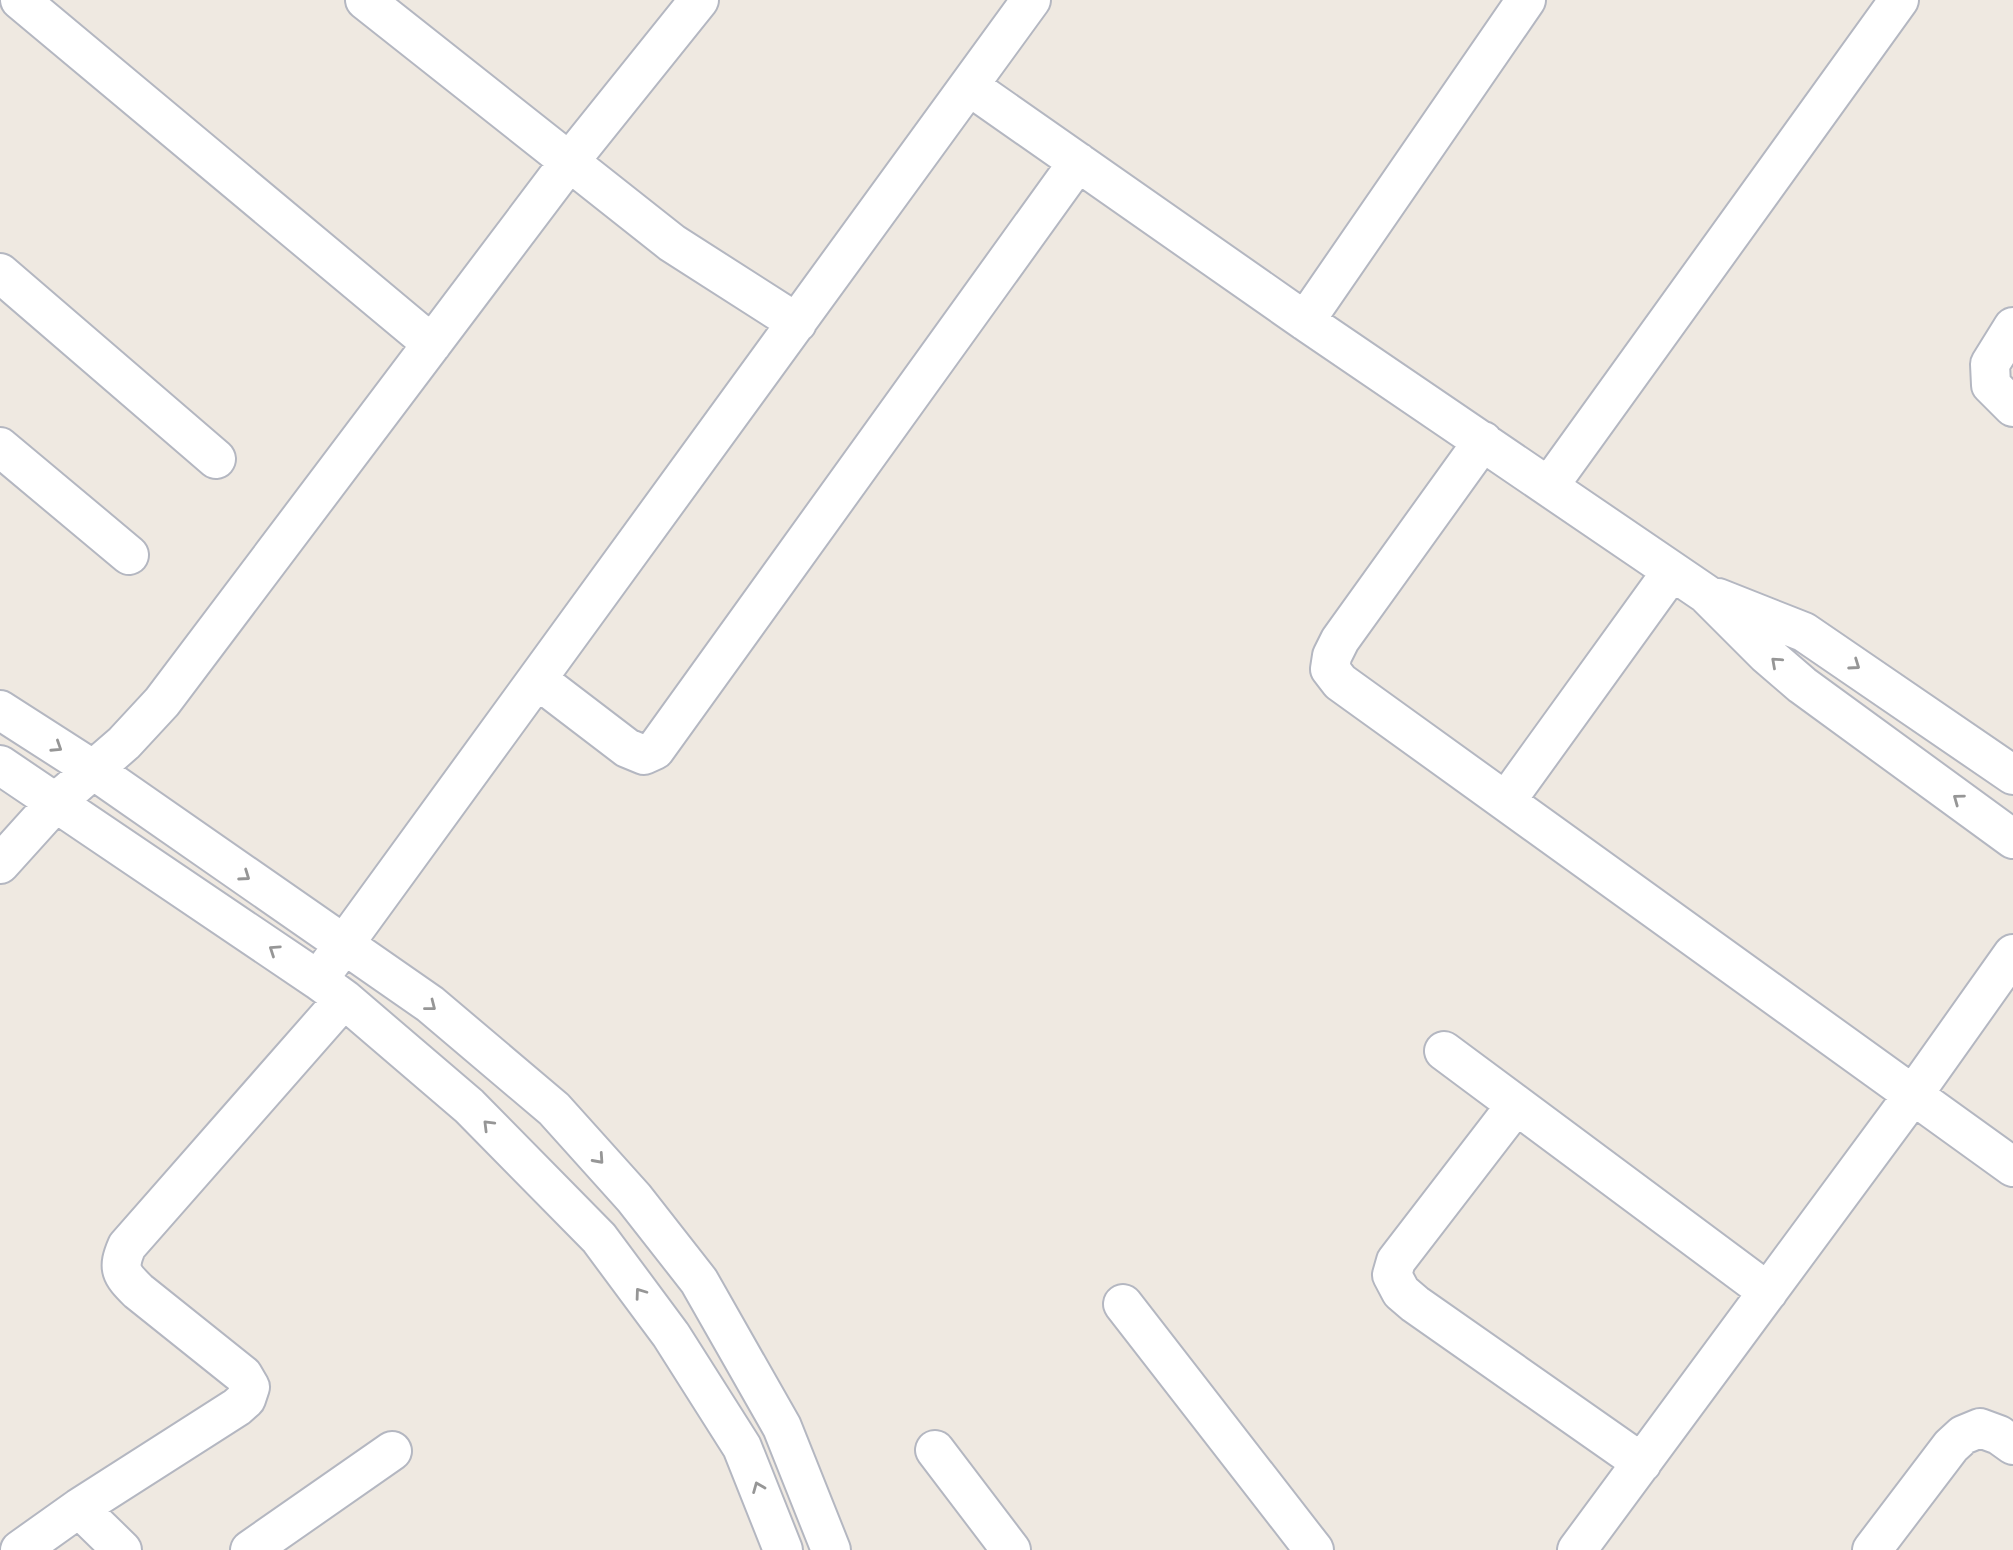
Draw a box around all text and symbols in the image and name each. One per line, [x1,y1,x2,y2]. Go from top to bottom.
one-way arrow [1847,657,1860,669]
one-way arrow [1771,658,1784,671]
one-way arrow [50,738,63,751]
one-way arrow [1953,795,1966,807]
one-way arrow [237,868,250,880]
one-way arrow [269,946,282,958]
one-way arrow [424,997,436,1010]
one-way arrow [483,1120,496,1133]
one-way arrow [591,1151,603,1164]
one-way arrow [635,1288,648,1301]
one-way arrow [752,1481,766,1493]

